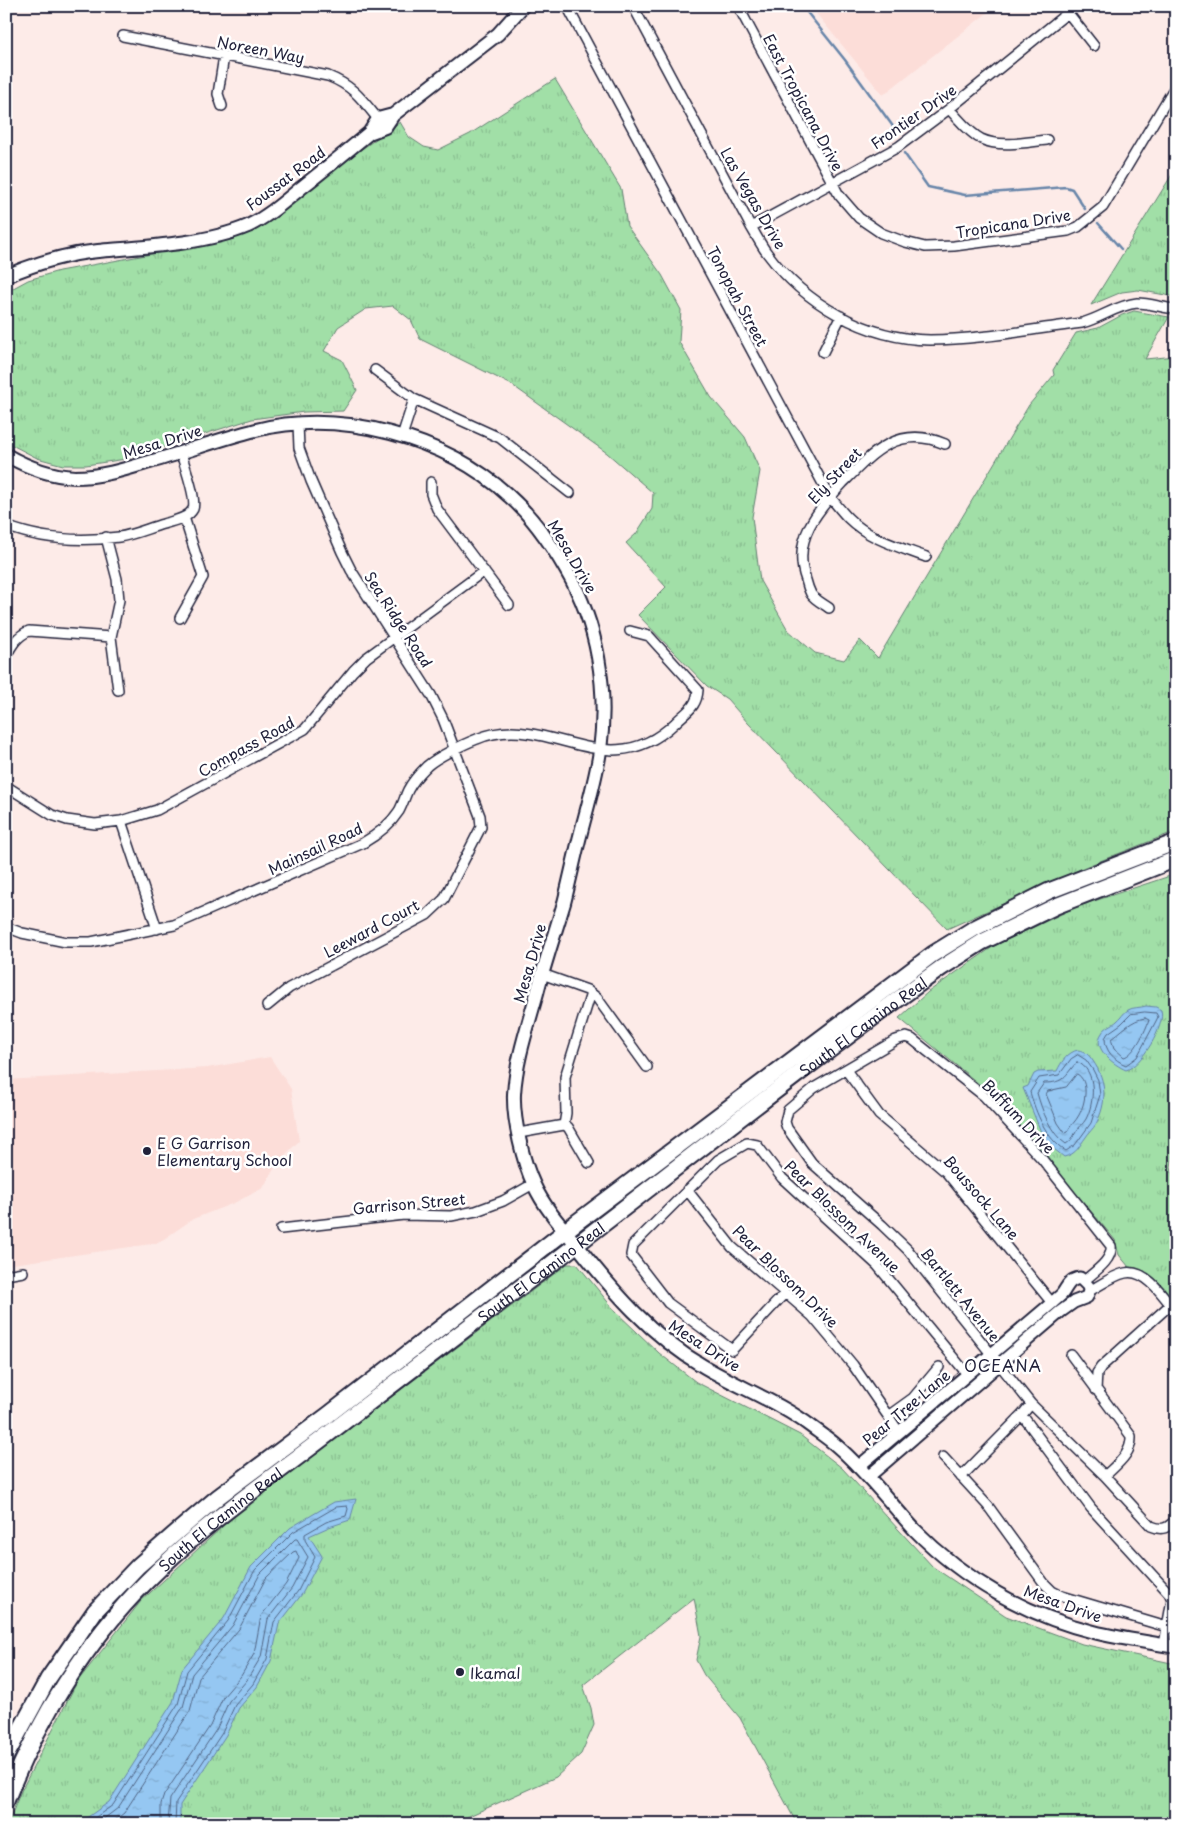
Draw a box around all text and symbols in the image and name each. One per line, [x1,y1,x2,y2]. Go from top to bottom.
street label: Noreen Way [215,29,307,69]
street label: East Tropicana Drive [758,29,850,175]
street label: Frontier Drive [865,78,961,154]
street label: Foussat Road [240,140,330,216]
street label: Las Vegas Drive [715,143,793,253]
street label: Tropicana Drive [954,203,1072,243]
street label: Tonopah Street [702,242,774,350]
street label: Mesa Drive [120,418,204,464]
street label: Ely Street [802,441,866,508]
street label: Mesa Drive [543,515,603,597]
street label: Sea Ridge Road [359,566,439,672]
street label: Compass Road [194,710,298,782]
street label: Mainsail Road [264,816,366,880]
street label: Leeward Court [319,893,423,963]
street label: Mesa Drive [507,921,551,1005]
street label: South El Camino Real [794,970,931,1081]
street label: Buffum Drive [977,1073,1061,1159]
place label: E G Garrison Elementary School [157,1131,292,1171]
marker: E G Garrison Elementary School [141,1145,153,1157]
street label: Boussock Lane [939,1149,1025,1245]
street label: Pear Blossom Avenue [780,1154,906,1278]
street label: Garrison Street [352,1187,466,1219]
street label: South El Camino Real [472,1216,609,1328]
street label: Pear Blossom Drive [728,1219,844,1333]
street label: Bartlett Avenue [916,1242,1006,1346]
street label: Mesa Drive [664,1313,746,1377]
district label: OCEANA [964,1353,1042,1377]
street label: Pear Tree Lane [857,1363,955,1451]
street label: South El Camino Real [152,1461,287,1576]
street label: Mesa Drive [1021,1578,1105,1628]
place label: Ikamal [470,1661,521,1684]
marker: Ikamal [454,1666,466,1678]

